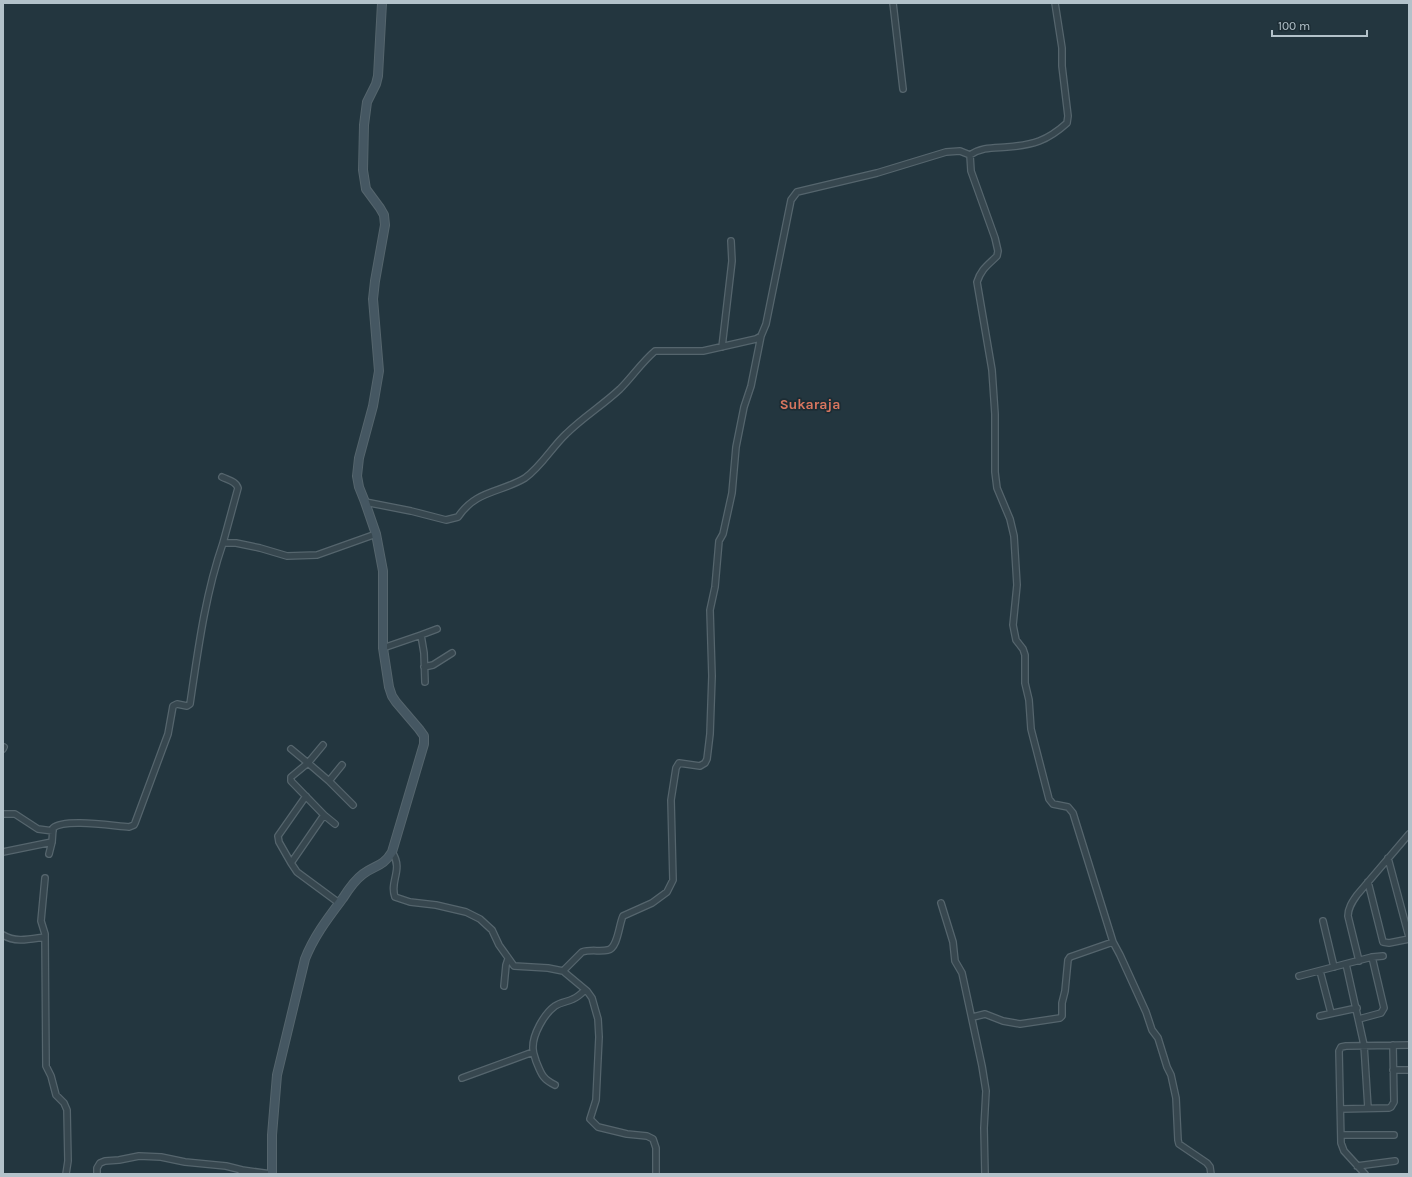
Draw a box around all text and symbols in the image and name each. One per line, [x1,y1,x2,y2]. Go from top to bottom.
scale bar [1272,12,1367,38]
text: 100 m [1278,19,1310,33]
district label: Sukaraja [780,396,840,413]

